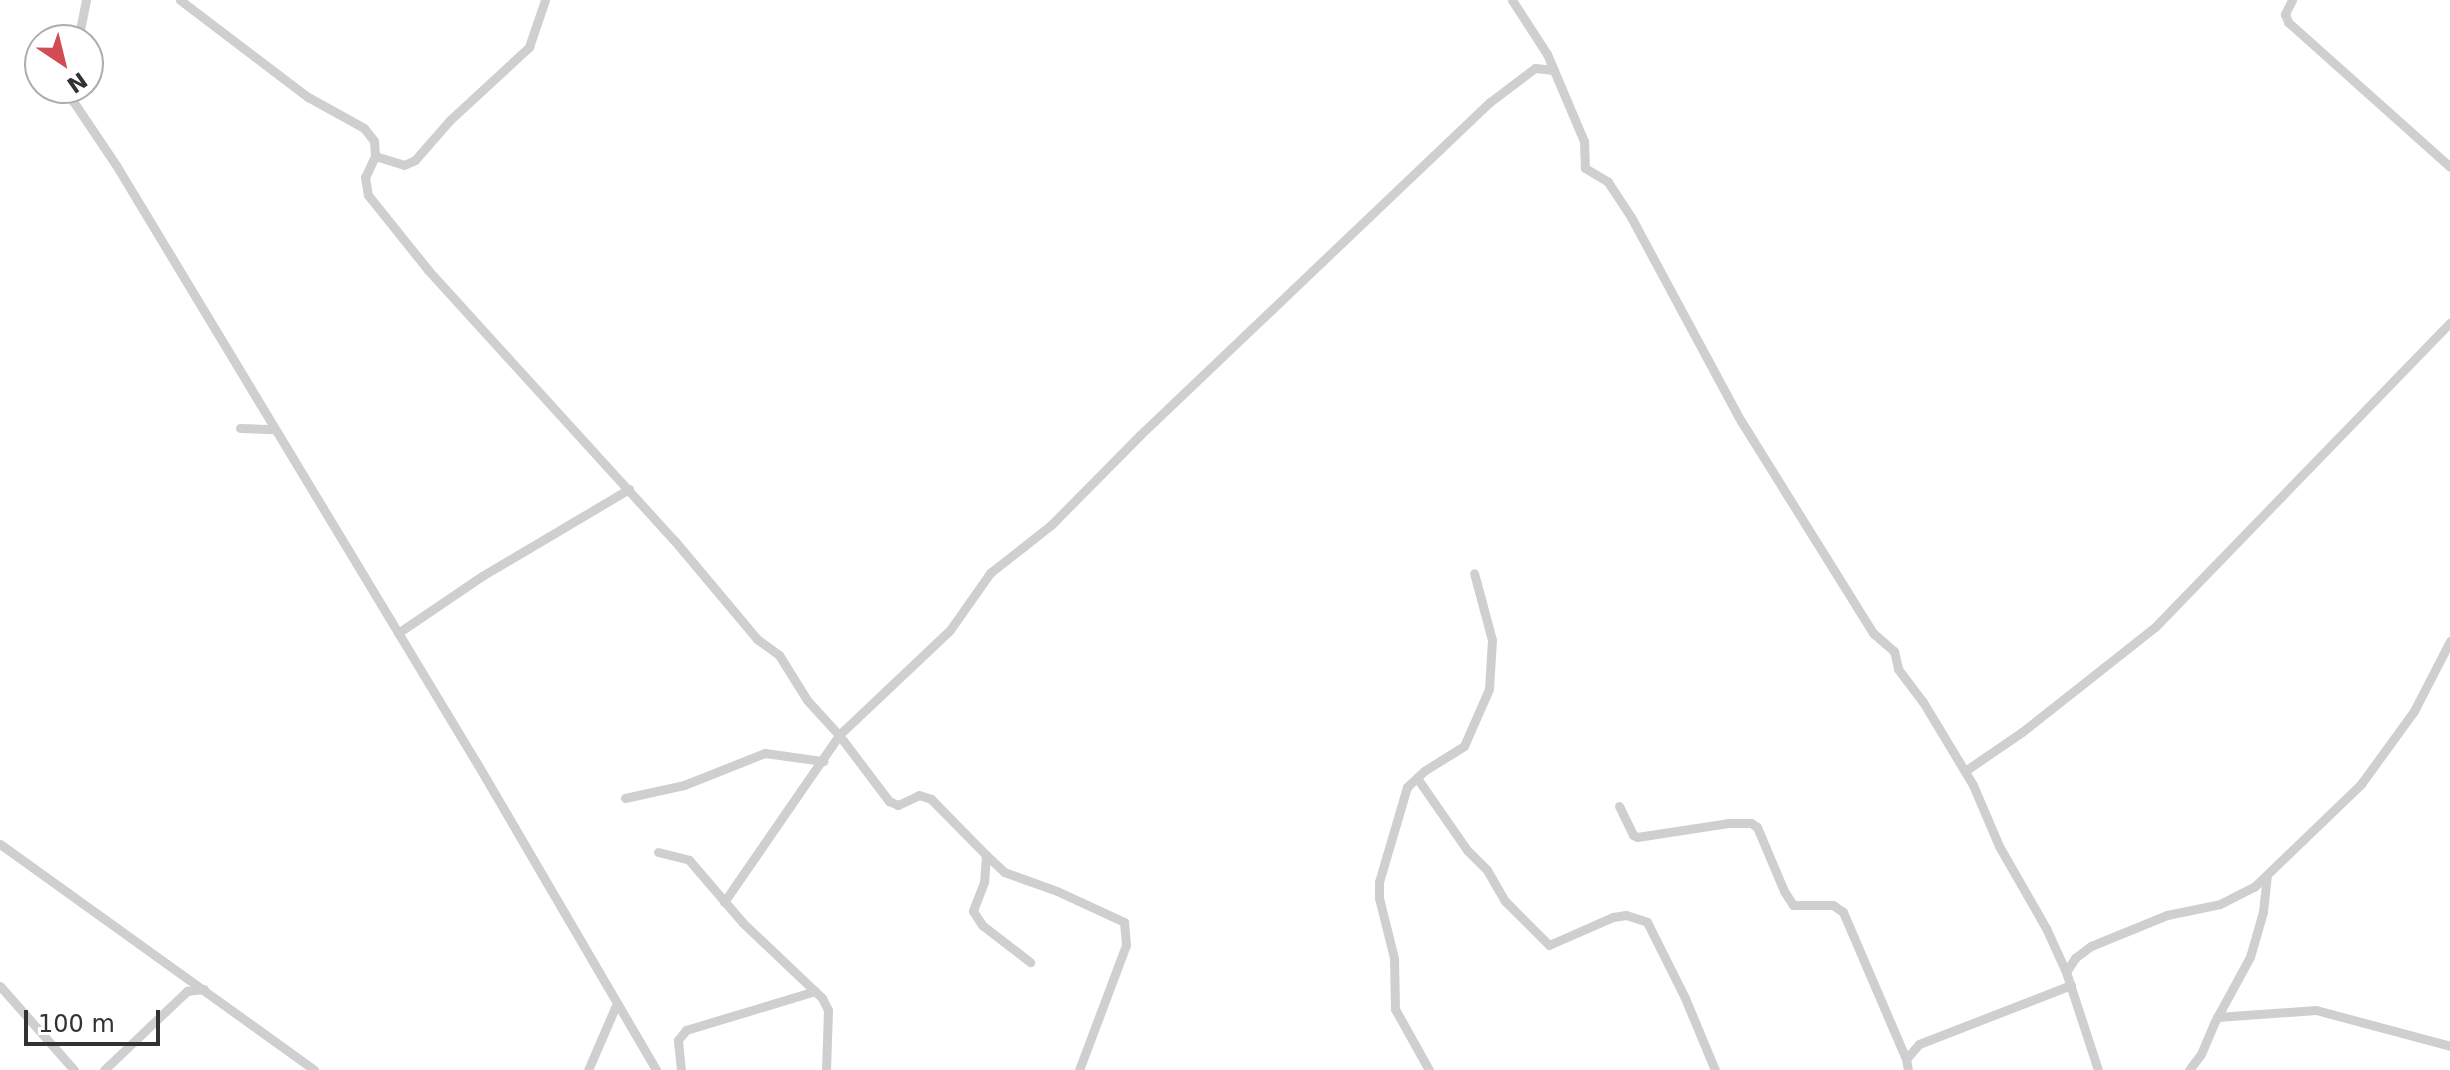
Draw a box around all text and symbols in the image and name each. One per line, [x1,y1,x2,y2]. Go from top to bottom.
north arrow [24,24,104,104]
text: N [62,67,92,98]
scale bar [28,994,164,1044]
text: 100 m [38,1010,115,1038]

